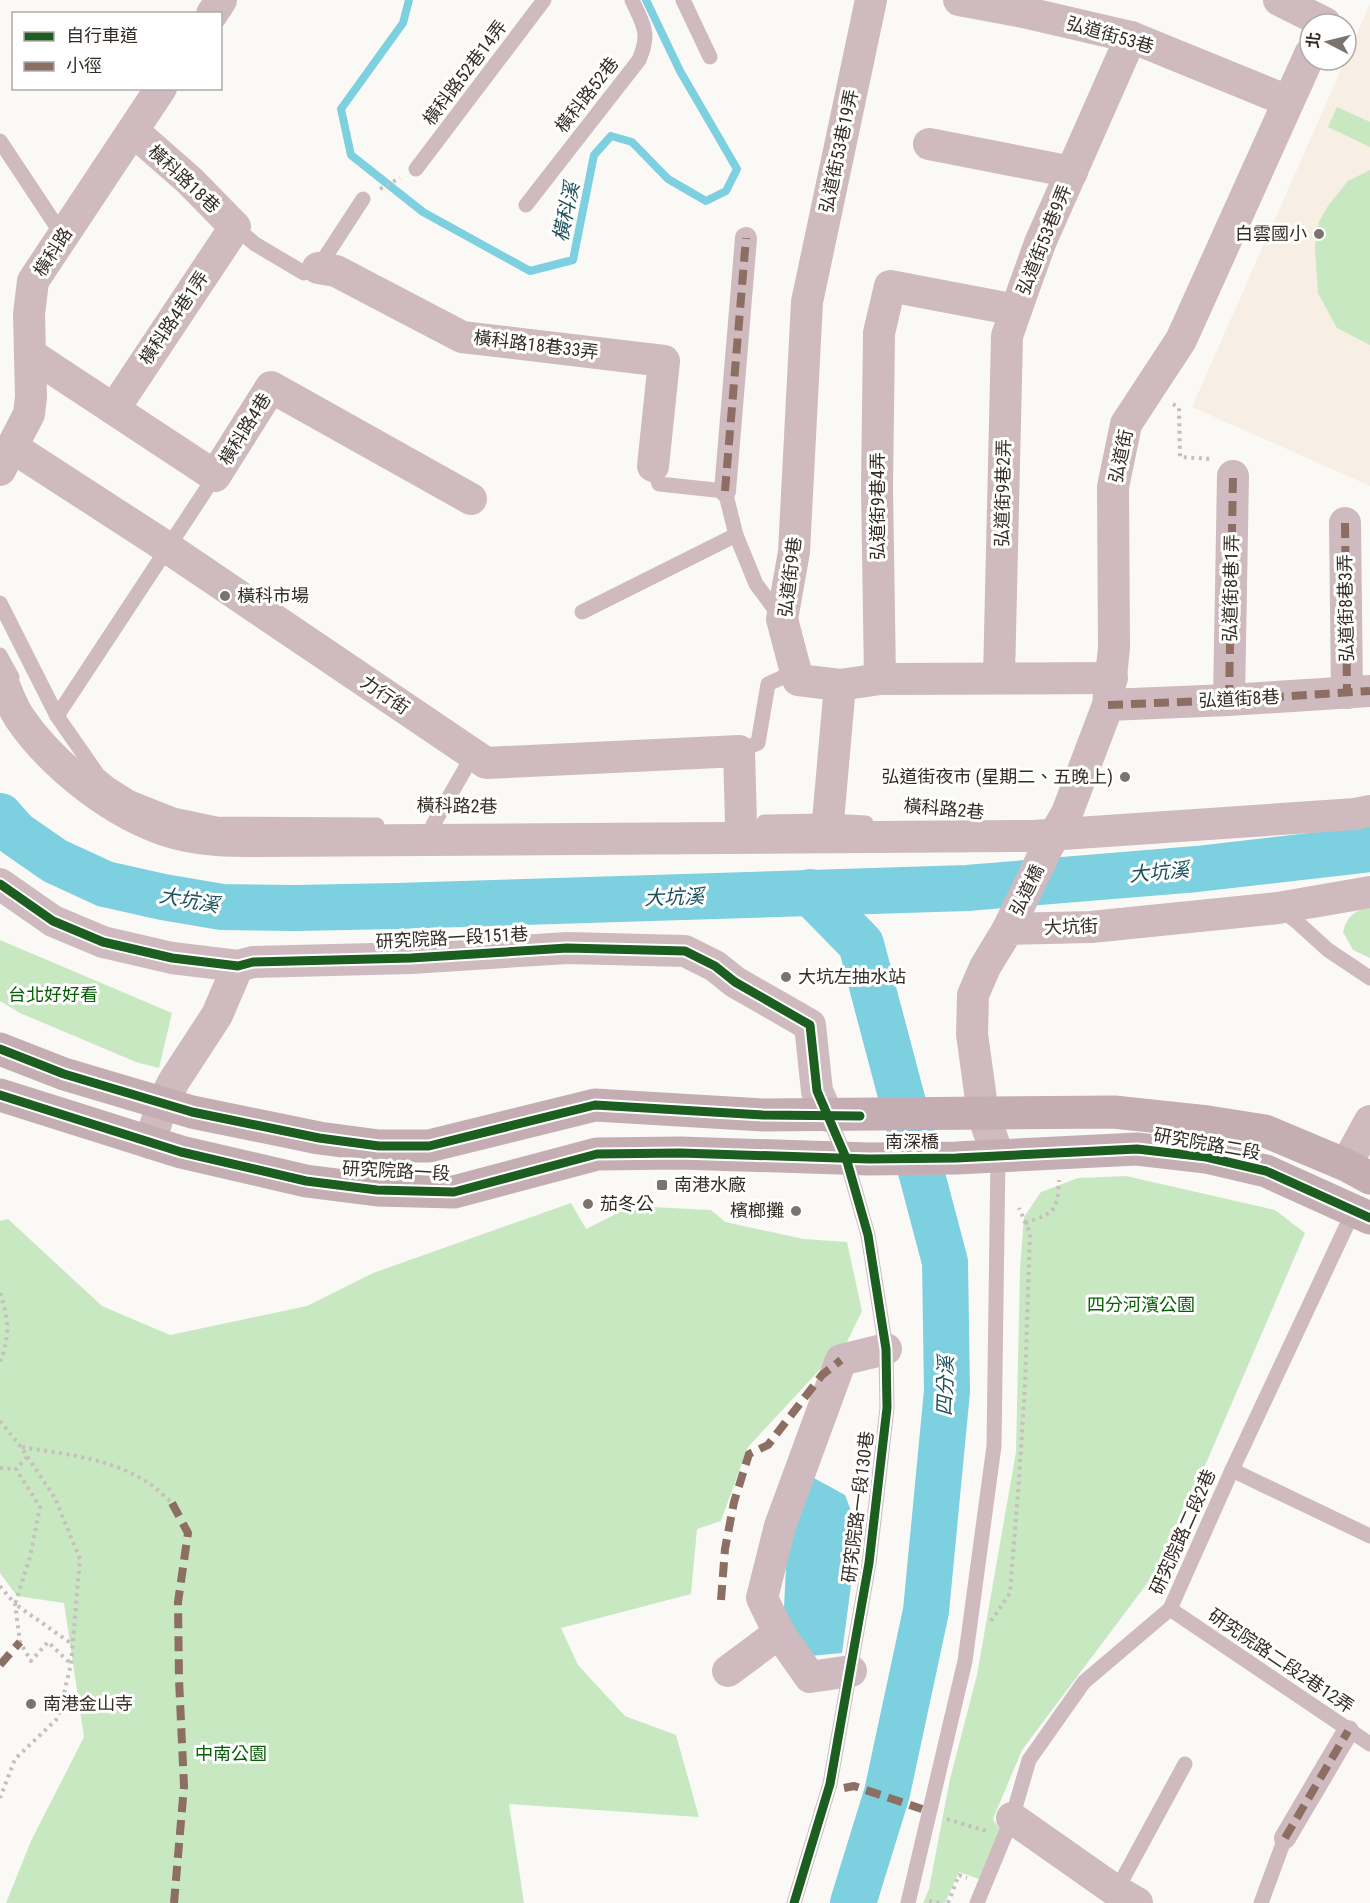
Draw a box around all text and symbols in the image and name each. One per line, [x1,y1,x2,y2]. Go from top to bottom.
legend [12,12,222,90]
street label: 弘道街53巷 [1064,12,1156,57]
north arrow [1298,12,1358,72]
street label: 橫科路52巷14弄 [418,16,511,129]
text: 自行車道 [66,25,138,46]
text: 北 [1303,31,1324,49]
street label: 橫科路52巷 [551,53,623,137]
text: 小徑 [66,55,102,76]
street label: 弘道街53巷19弄 [815,87,862,214]
street label: 橫科路18巷 [144,140,224,217]
water label: 橫科溪 [548,177,585,244]
street label: 弘道街53巷9弄 [1012,182,1075,298]
street label: 橫科路 [29,223,76,280]
place label: 白雲國小 [1235,223,1307,244]
marker: 白雲國小 [1312,227,1326,241]
street label: 橫科路4巷1弄 [135,267,212,368]
street label: 橫科路18巷33弄 [472,326,600,363]
street label: 橫科路4巷 [214,389,275,469]
street label: 弘道街 [1105,427,1136,484]
street label: 弘道街9巷2弄 [991,439,1014,547]
street label: 弘道街9巷4弄 [867,452,888,560]
street label: 弘道街8巷1弄 [1219,534,1242,642]
street label: 弘道街9巷 [774,536,805,618]
street label: 弘道街8巷3弄 [1334,554,1357,662]
place label: 橫科市場 [237,585,309,606]
marker: 橫科市場 [218,589,232,603]
street label: 力行街 [357,671,414,718]
street label: 弘道街8巷 [1198,686,1280,711]
place label: 弘道街夜市 (星期二、五晚上) [881,766,1113,788]
marker: 弘道街夜市 (星期二、五晚上) [1118,770,1132,784]
street label: 橫科路2巷 [416,794,498,817]
street label: 橫科路2巷 [903,795,985,822]
water label: 大坑溪 [1128,857,1193,887]
street label: 弘道橋 [1005,861,1048,919]
water label: 大坑溪 [157,883,224,918]
water label: 大坑溪 [644,884,707,910]
street label: 大坑街 [1044,915,1098,938]
street label: 研究院路一段151巷 [375,923,529,952]
place label: 大坑左抽水站 [798,966,906,987]
marker: 大坑左抽水站 [779,970,793,984]
park label: 台北好好看 [8,984,98,1005]
street label: 研究院路二段 [1152,1124,1262,1163]
street label: 南深橋 [885,1131,939,1152]
street label: 研究院路一段 [342,1157,451,1184]
place label: 南港水廠 [674,1174,746,1195]
marker: 南港水廠 [655,1178,669,1192]
place label: 茄冬公 [600,1193,654,1214]
marker: 茄冬公 [581,1197,595,1211]
place label: 檳榔攤 [730,1200,784,1221]
marker: 檳榔攤 [789,1204,803,1218]
park label: 四分河濱公園 [1087,1294,1195,1315]
water label: 四分溪 [932,1353,958,1416]
street label: 研究院路一段130巷 [838,1430,877,1584]
street label: 研究院路二段2巷 [1146,1466,1220,1598]
street label: 研究院路二段2巷12弄 [1205,1604,1358,1717]
place label: 南港金山寺 [43,1693,133,1714]
marker: 南港金山寺 [24,1697,38,1711]
park label: 中南公園 [195,1743,267,1764]

